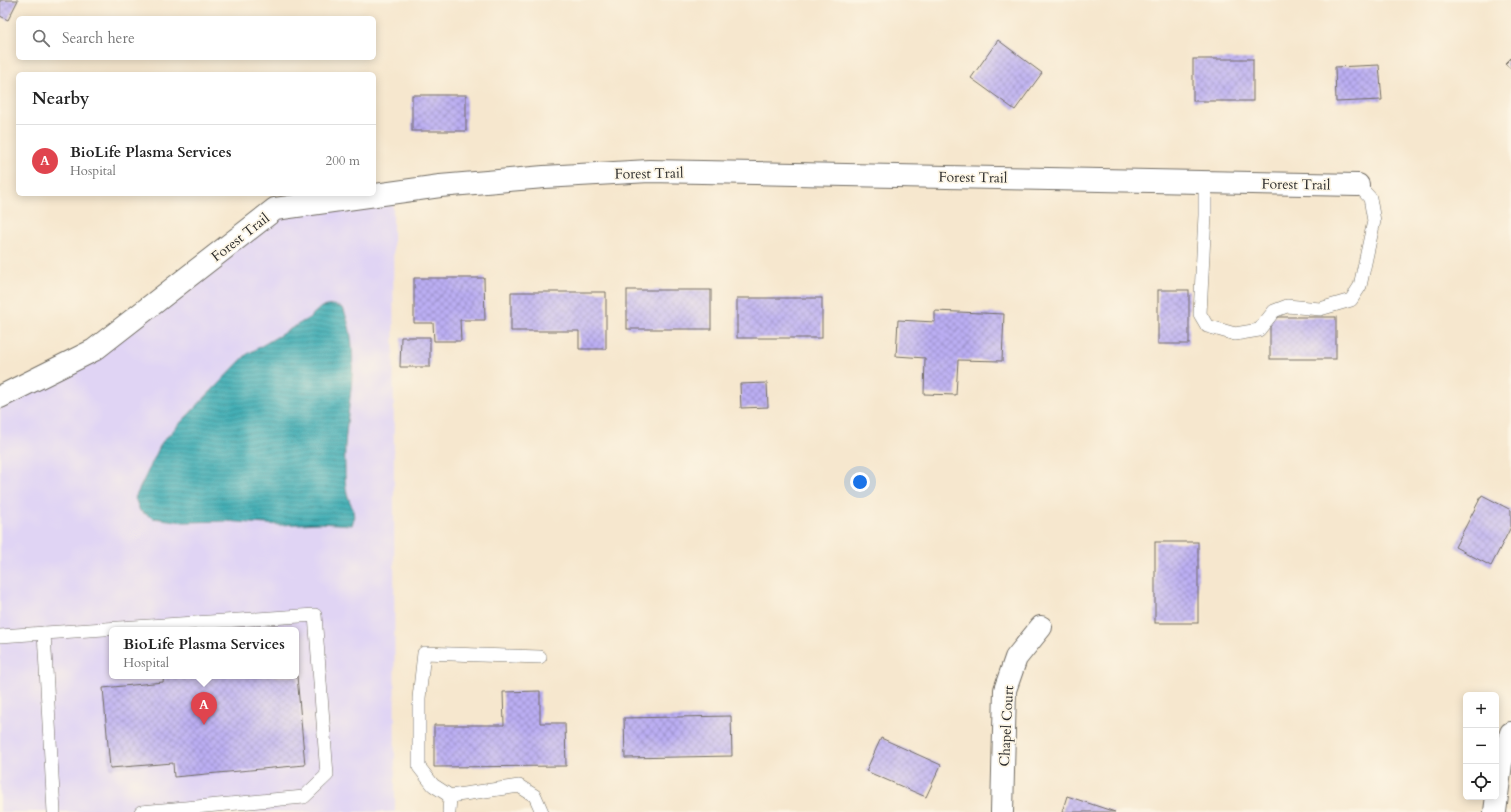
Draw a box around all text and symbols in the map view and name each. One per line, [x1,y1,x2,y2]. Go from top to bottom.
search box [16,16,376,60]
icon: search [30,27,52,49]
text: Search here [62,28,135,48]
text: Nearby [32,87,89,110]
text: BioLife Plasma Services [70,142,232,162]
text: A [40,152,50,170]
text: 200 m [326,152,360,170]
text: Hospital [70,162,116,180]
street label: Forest Trail [614,163,684,184]
street label: Forest Trail [938,167,1008,188]
street label: Forest Trail [1261,174,1331,195]
street label: Forest Trail [207,208,274,266]
your location [850,472,870,492]
popup [109,627,299,679]
text: BioLife Plasma Services [123,634,285,654]
text: Hospital [123,654,169,672]
street label: Chapel Court [995,684,1018,767]
pin: A [191,692,217,725]
map controls [1463,692,1499,800]
button: + [1463,692,1499,728]
button: − [1463,728,1499,764]
button: locate [1463,764,1499,800]

